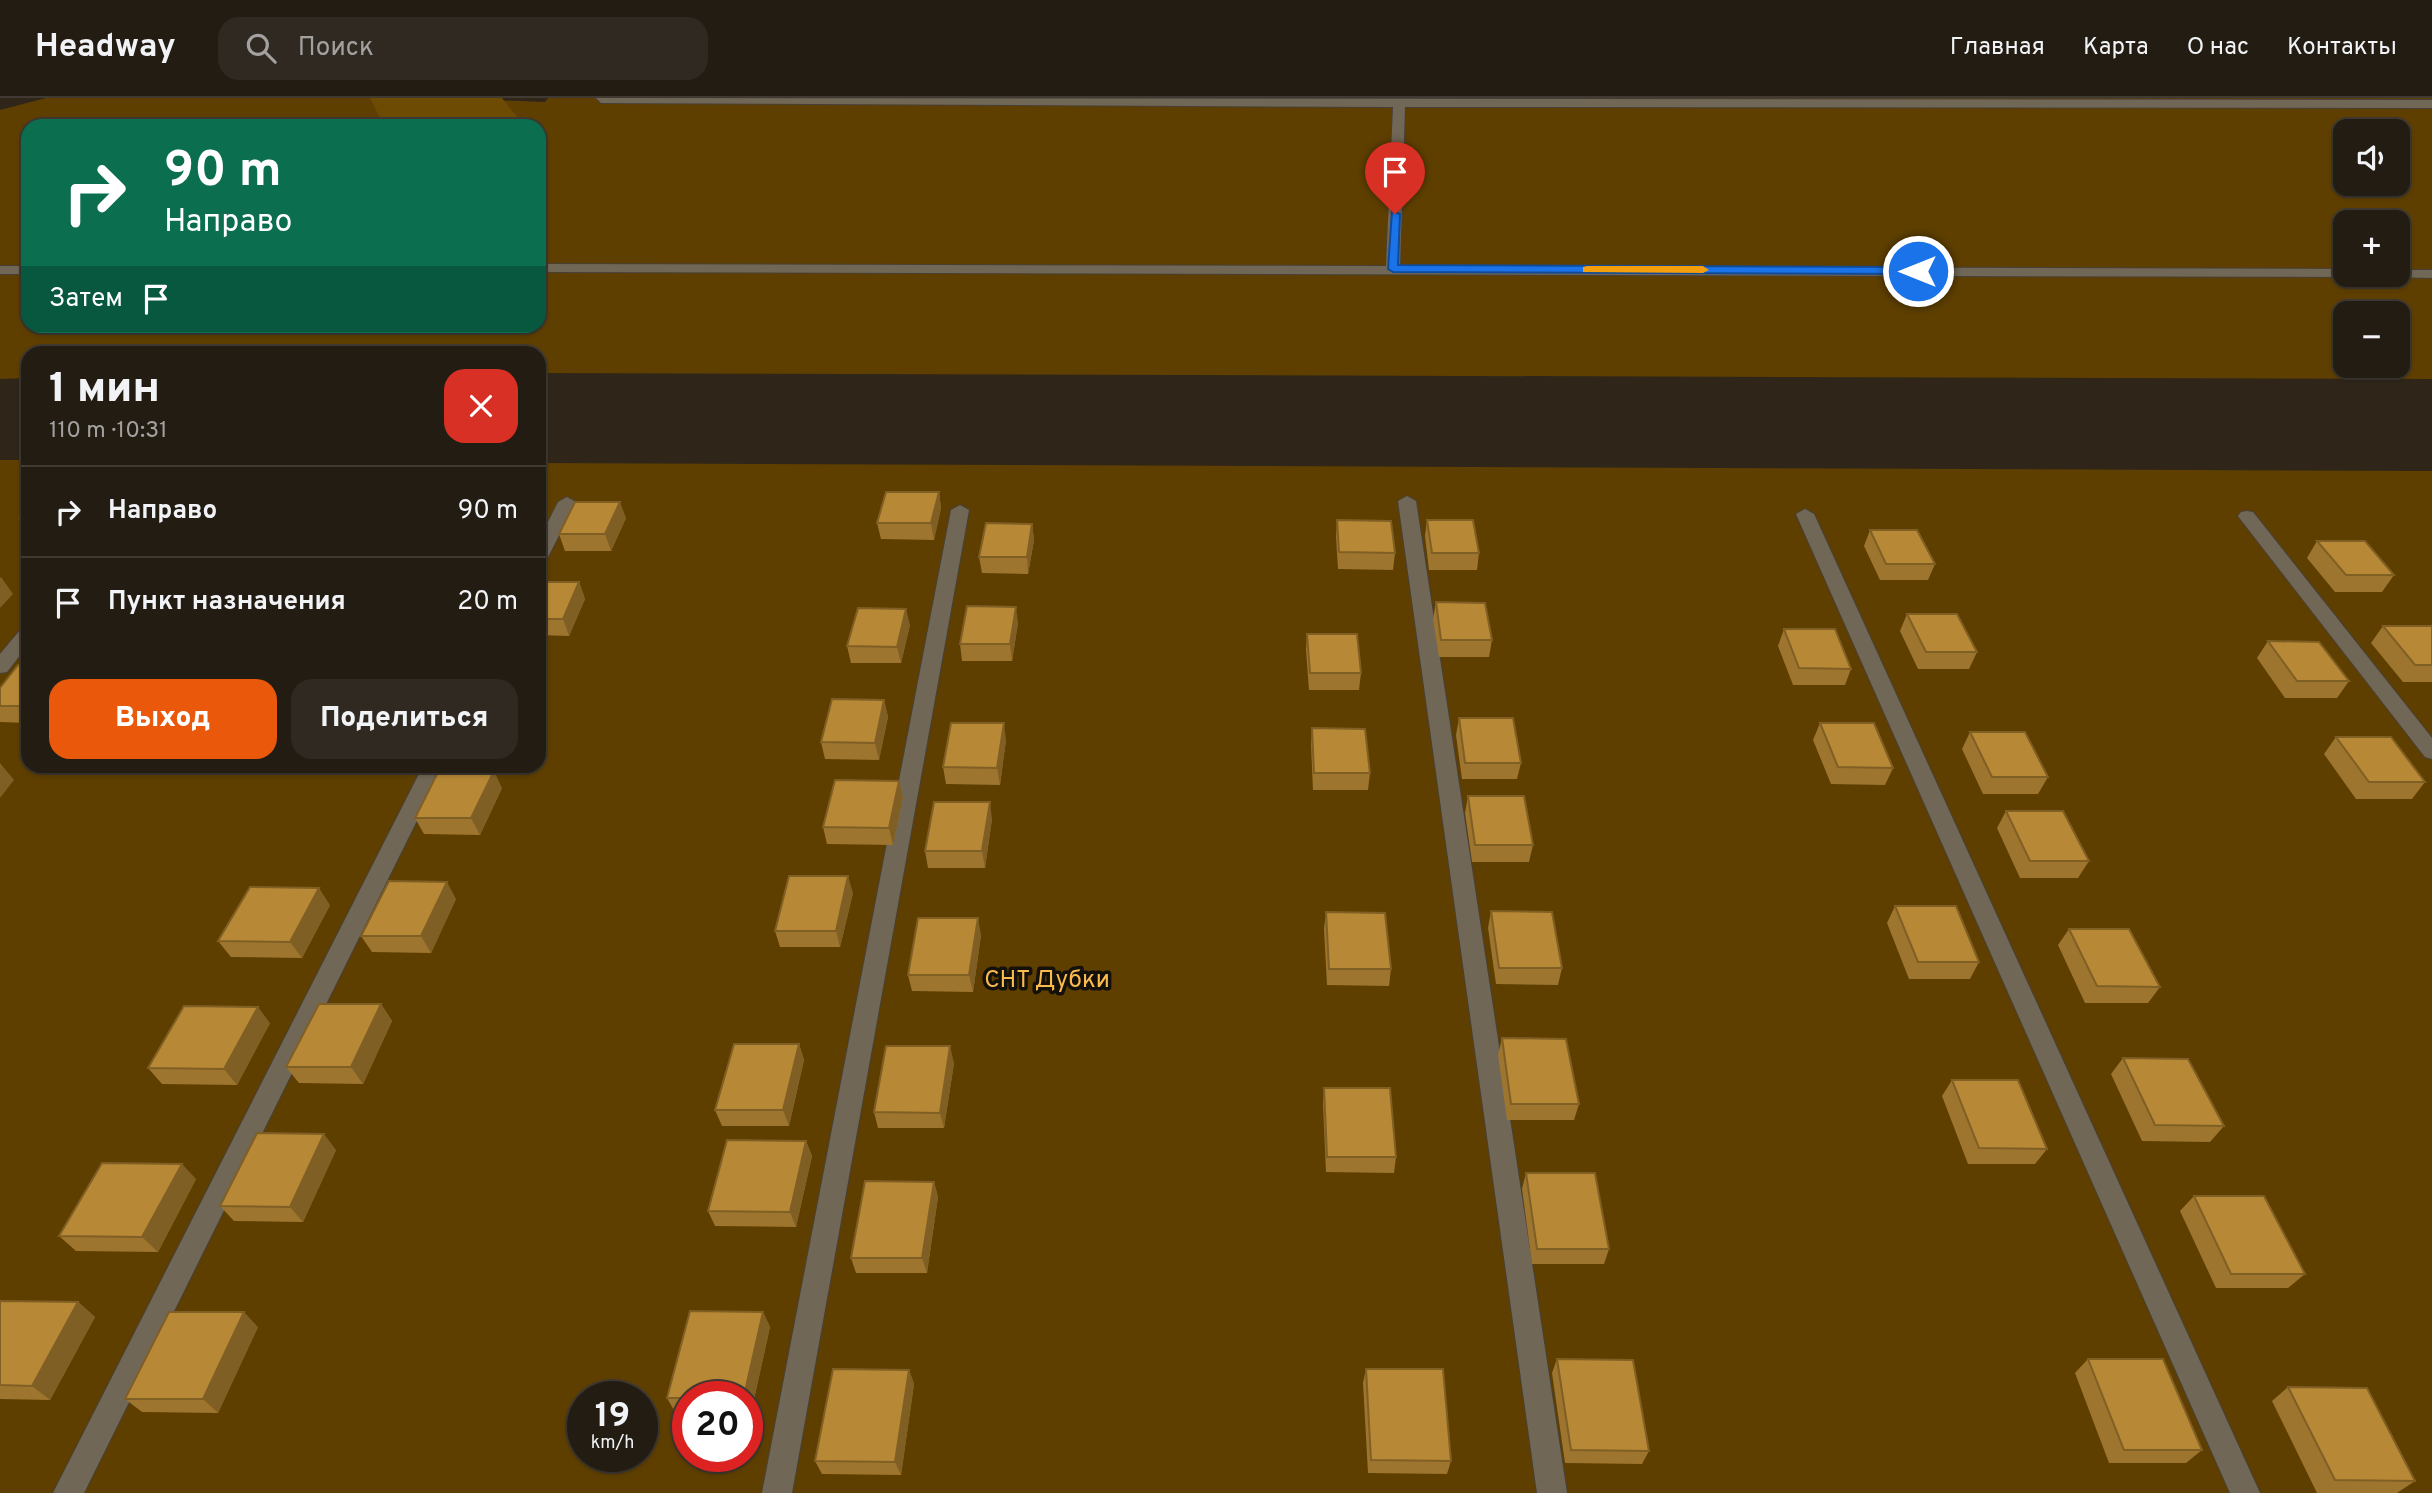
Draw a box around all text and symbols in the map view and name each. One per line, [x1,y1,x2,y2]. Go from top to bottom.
search box [218,17,708,80]
text: Headway [35,27,176,69]
icon: search [242,29,280,67]
text: Поиск [298,32,374,65]
text: Главная [1950,33,2045,63]
text: Карта [2083,33,2149,63]
text: О нас [2187,33,2249,63]
text: Контакты [2287,33,2397,63]
map controls [2333,119,2410,378]
button: sound [2333,119,2410,196]
text: 90 m [164,142,282,204]
pin [1365,142,1425,214]
icon: right [49,147,140,238]
icon: arrive [1376,153,1414,191]
text: Направо [164,203,292,243]
button: + [2333,210,2410,287]
position arrow [1881,234,1955,308]
icon: arrive [137,280,175,318]
text: Затем [49,283,123,316]
button: − [2333,301,2410,378]
text: 1 мин [49,364,160,417]
button: close [444,369,518,443]
text: 110 m · 10:31 [49,417,168,446]
icon: right [49,493,87,531]
text: Направо [108,495,217,528]
text: 90 m [458,495,518,528]
icon: arrive [49,584,87,622]
text: Пункт назначения [108,586,346,619]
text: 20 m [457,586,518,619]
button: Выход [49,679,277,759]
button: Поделиться [291,679,518,759]
park label: СНТ Дубки [984,966,1110,996]
speed limit sign: 20 [672,1381,763,1472]
text: 19 [595,1395,630,1439]
text: km/h [591,1432,634,1455]

